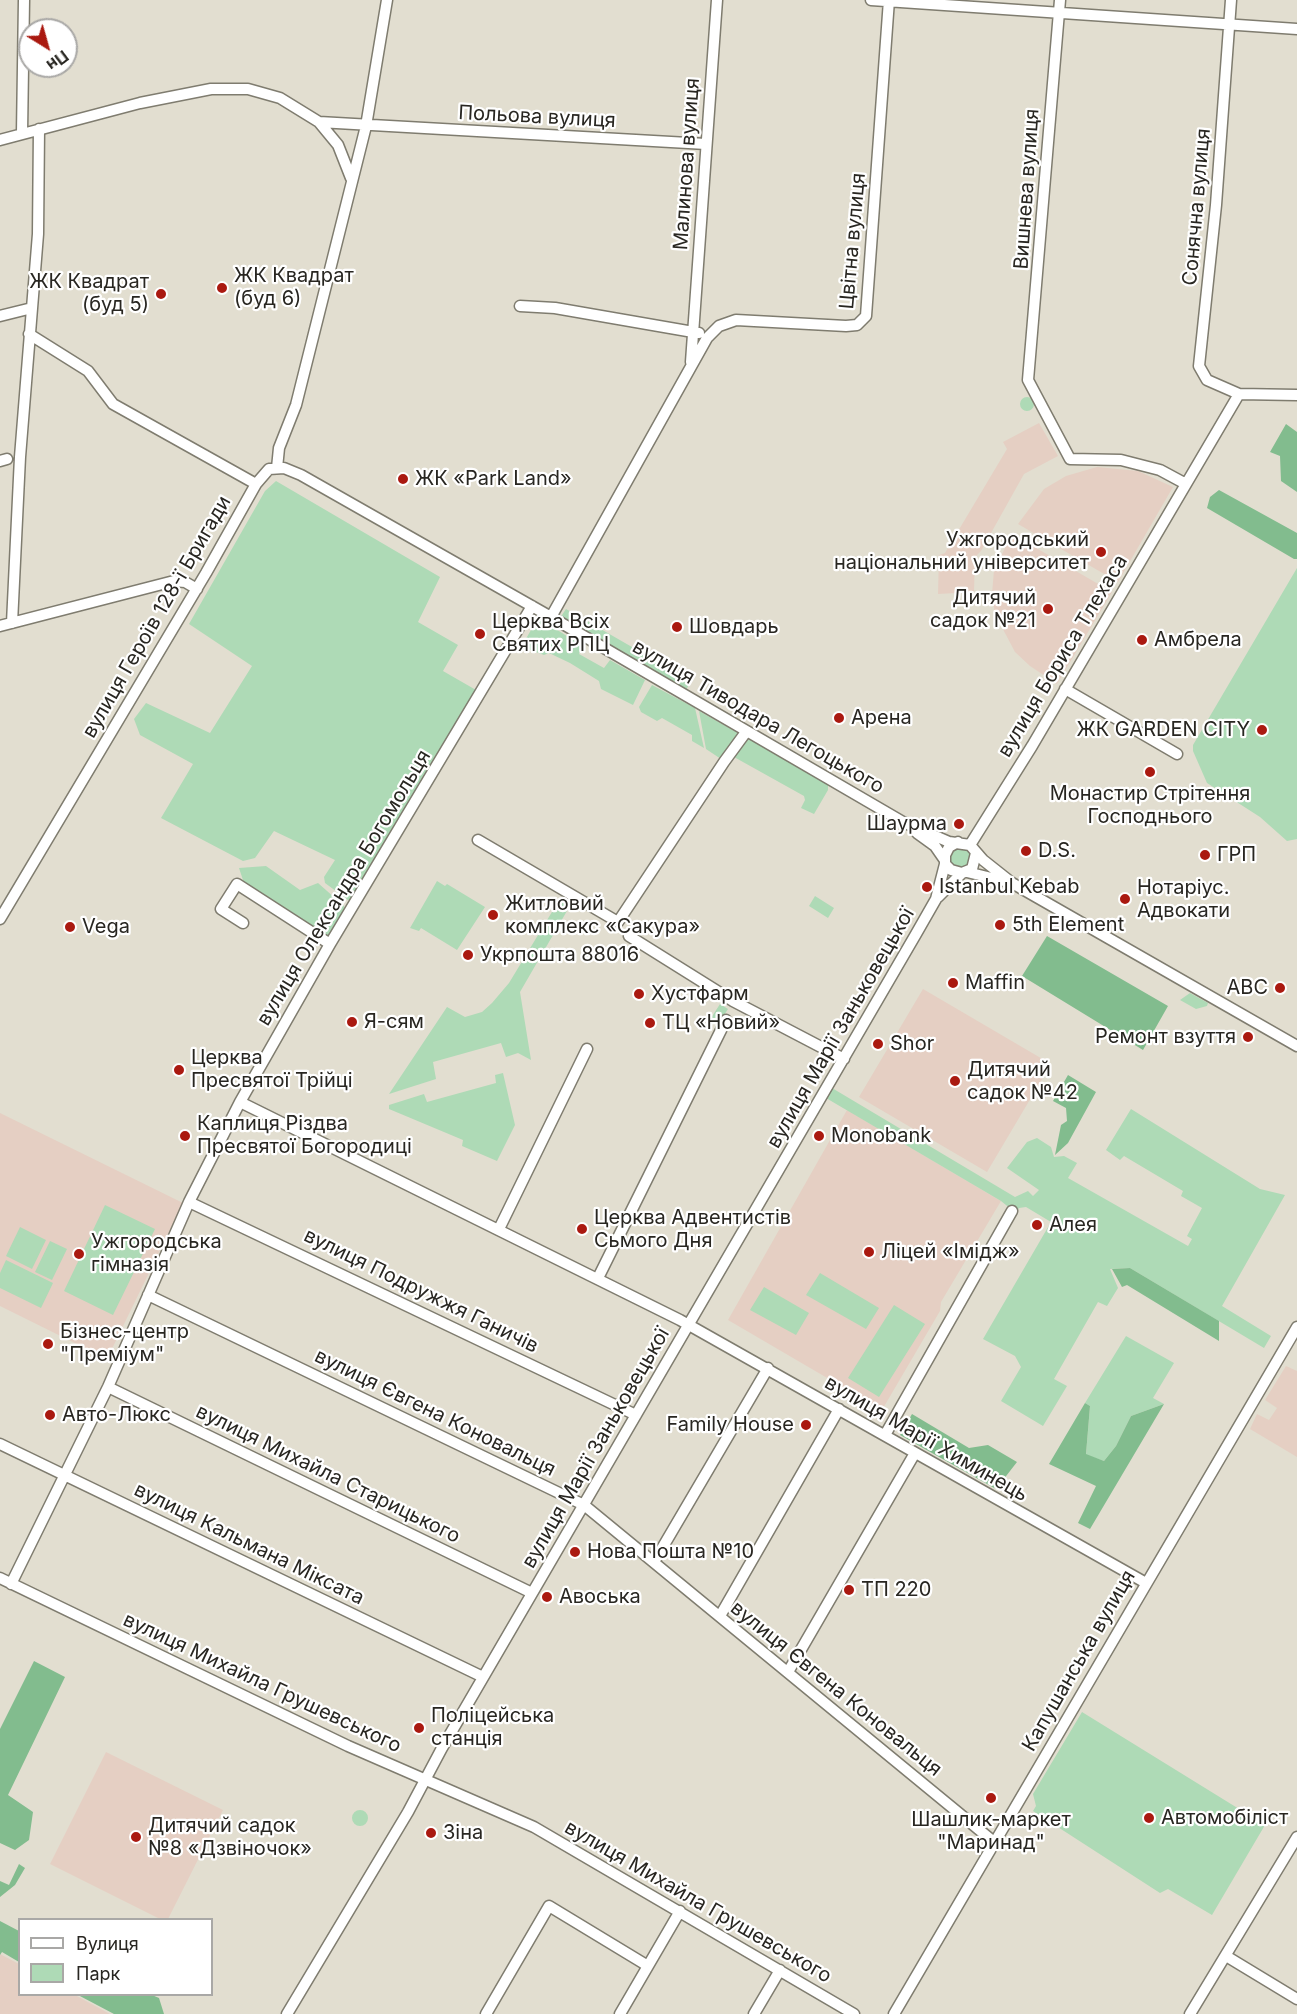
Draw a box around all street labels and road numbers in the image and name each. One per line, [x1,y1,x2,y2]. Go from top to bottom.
street label: Малинова вулиця [669,77,705,251]
street label: Польова вулиця [458,101,616,133]
street label: Вишнева вулиця [1009,108,1045,270]
street label: Сонячна вулиця [1178,127,1216,287]
street label: Цвітна вулиця [835,172,871,310]
street label: вулиця Героїв 128-ї Бригади [78,492,236,742]
street label: вулиця Бориса Тлехаса [993,551,1133,761]
street label: вулиця Тиводара Легоцького [628,635,888,799]
street label: вулиця Олександра Богомольця [252,746,436,1030]
street label: вулиця Марії Заньковецької [762,904,920,1152]
street label: вулиця Подружжя Ганичів [300,1224,542,1358]
street label: вулиця Марії Заньковецької [517,1324,675,1572]
street label: вулиця Євгена Коновальця [311,1344,559,1482]
street label: вулиця Марії Химинець [820,1371,1032,1507]
street label: вулиця Михайла Старицького [192,1399,464,1549]
street label: вулиця Кальмана Міксата [130,1478,368,1610]
street label: Капушанська вулиця [1017,1566,1141,1756]
street label: вулиця Євгена Коновальця [725,1596,947,1782]
street label: вулиця Михайла Грушевського [119,1608,405,1758]
street label: вулиця Михайла Грушевського [560,1816,836,1988]

